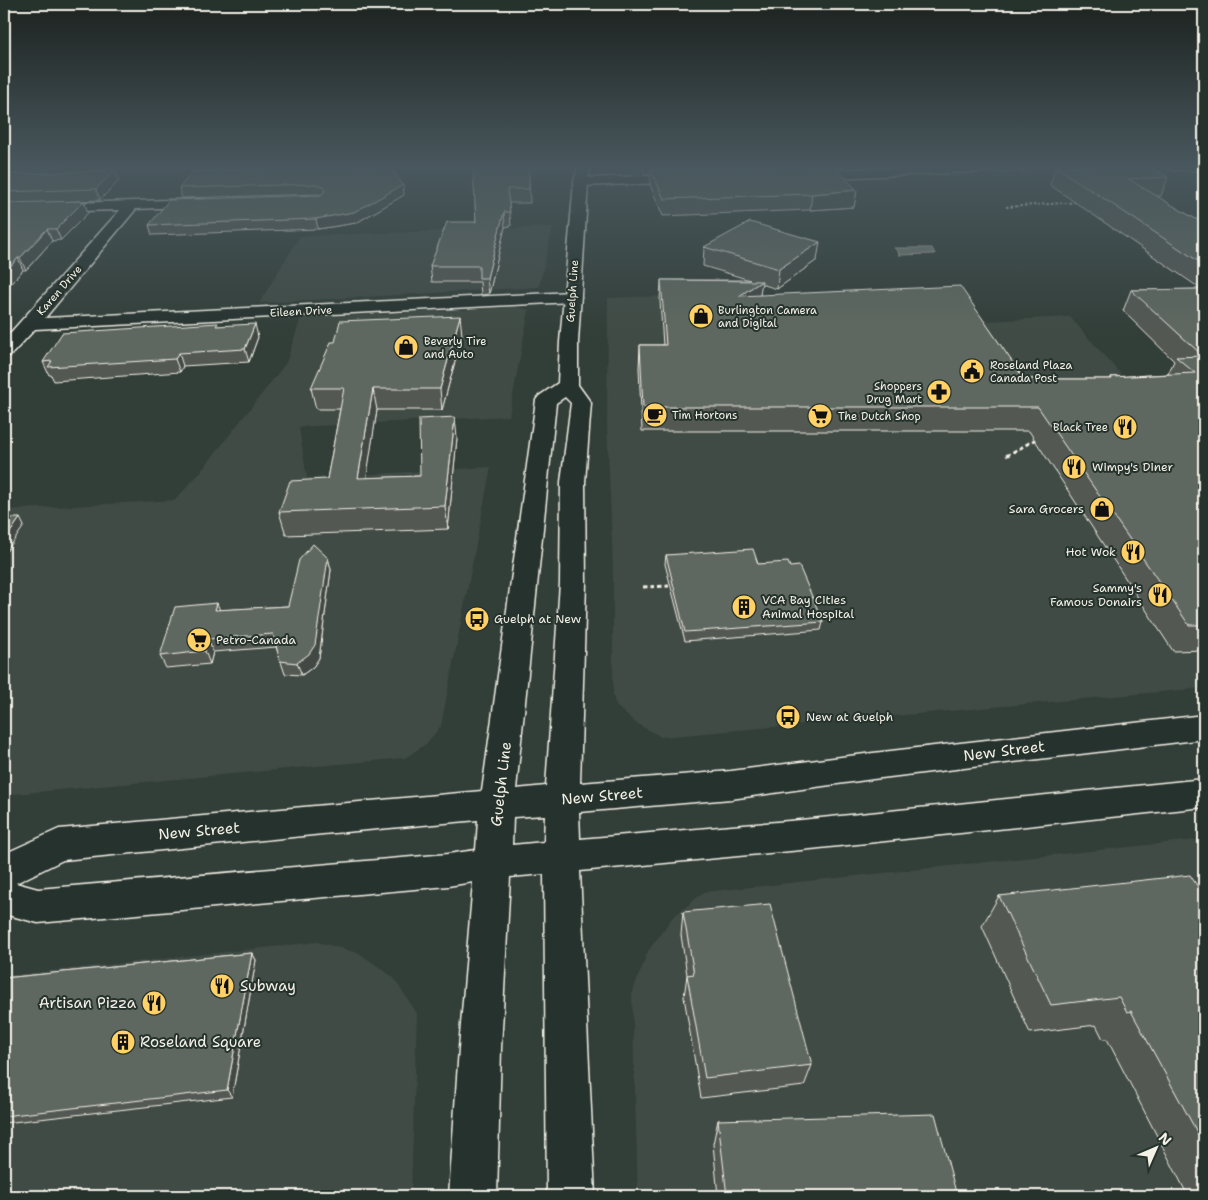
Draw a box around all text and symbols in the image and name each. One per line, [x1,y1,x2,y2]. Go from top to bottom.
street label: Guelph Line [563,259,582,323]
street label: Karen Drive [33,262,85,319]
street label: Eileen Drive [269,302,333,321]
shop icon: Burlington Camera and Digital [688,303,714,329]
place label: Burlington Camera and Digital [718,303,817,331]
shop icon: Beverly Tire and Auto [393,334,419,360]
place label: Beverly Tire and Auto [424,334,487,362]
public building icon: Roseland Plaza Canada Post [959,358,985,384]
place label: Roseland Plaza Canada Post [990,358,1073,386]
place label: Shoppers Drug Mart [866,379,922,407]
pharmacy icon: Shoppers Drug Mart [926,379,952,405]
cafe icon: Tim Hortons [642,402,668,428]
supermarket icon: The Dutch Shop [807,403,833,429]
place label: Tim Hortons [672,408,737,423]
place label: The Dutch Shop [838,409,921,424]
restaurant icon: Black Tree [1112,414,1138,440]
place label: Black Tree [1053,420,1108,435]
restaurant icon: Wimpy's Diner [1061,454,1087,480]
place label: Wimpy's Diner [1092,459,1174,475]
shop icon: Sara Grocers [1089,496,1115,522]
place label: Sara Grocers [1009,501,1084,517]
restaurant icon: Hot Wok [1120,539,1146,565]
place label: Hot Wok [1066,544,1116,560]
place label: Sammy's Famous Donairs [1050,580,1142,610]
restaurant icon: Sammy's Famous Donairs [1147,582,1173,608]
place label: VCA Bay Cities Animal Hospital [762,592,854,622]
building icon: VCA Bay Cities Animal Hospital [731,594,757,620]
bus stop icon: Guelph at New [464,606,490,632]
place label: Guelph at New [494,611,582,627]
supermarket icon: Petro-Canada [186,627,212,653]
place label: Petro-Canada [216,632,297,648]
bus stop icon: New at Guelph [775,704,801,730]
place label: New at Guelph [806,709,893,725]
street label: New Street [962,736,1046,766]
street label: Guelph Line [486,741,516,827]
street label: New Street [560,782,644,810]
street label: New Street [157,817,241,845]
restaurant icon: Subway [209,973,235,999]
place label: Subway [240,976,296,996]
restaurant icon: Artisan Pizza [141,990,167,1016]
place label: Artisan Pizza [39,993,137,1013]
building icon: Roseland Square [110,1029,136,1055]
place label: Roseland Square [140,1032,261,1052]
north arrow [1130,1122,1180,1172]
text: N [1155,1129,1175,1149]

